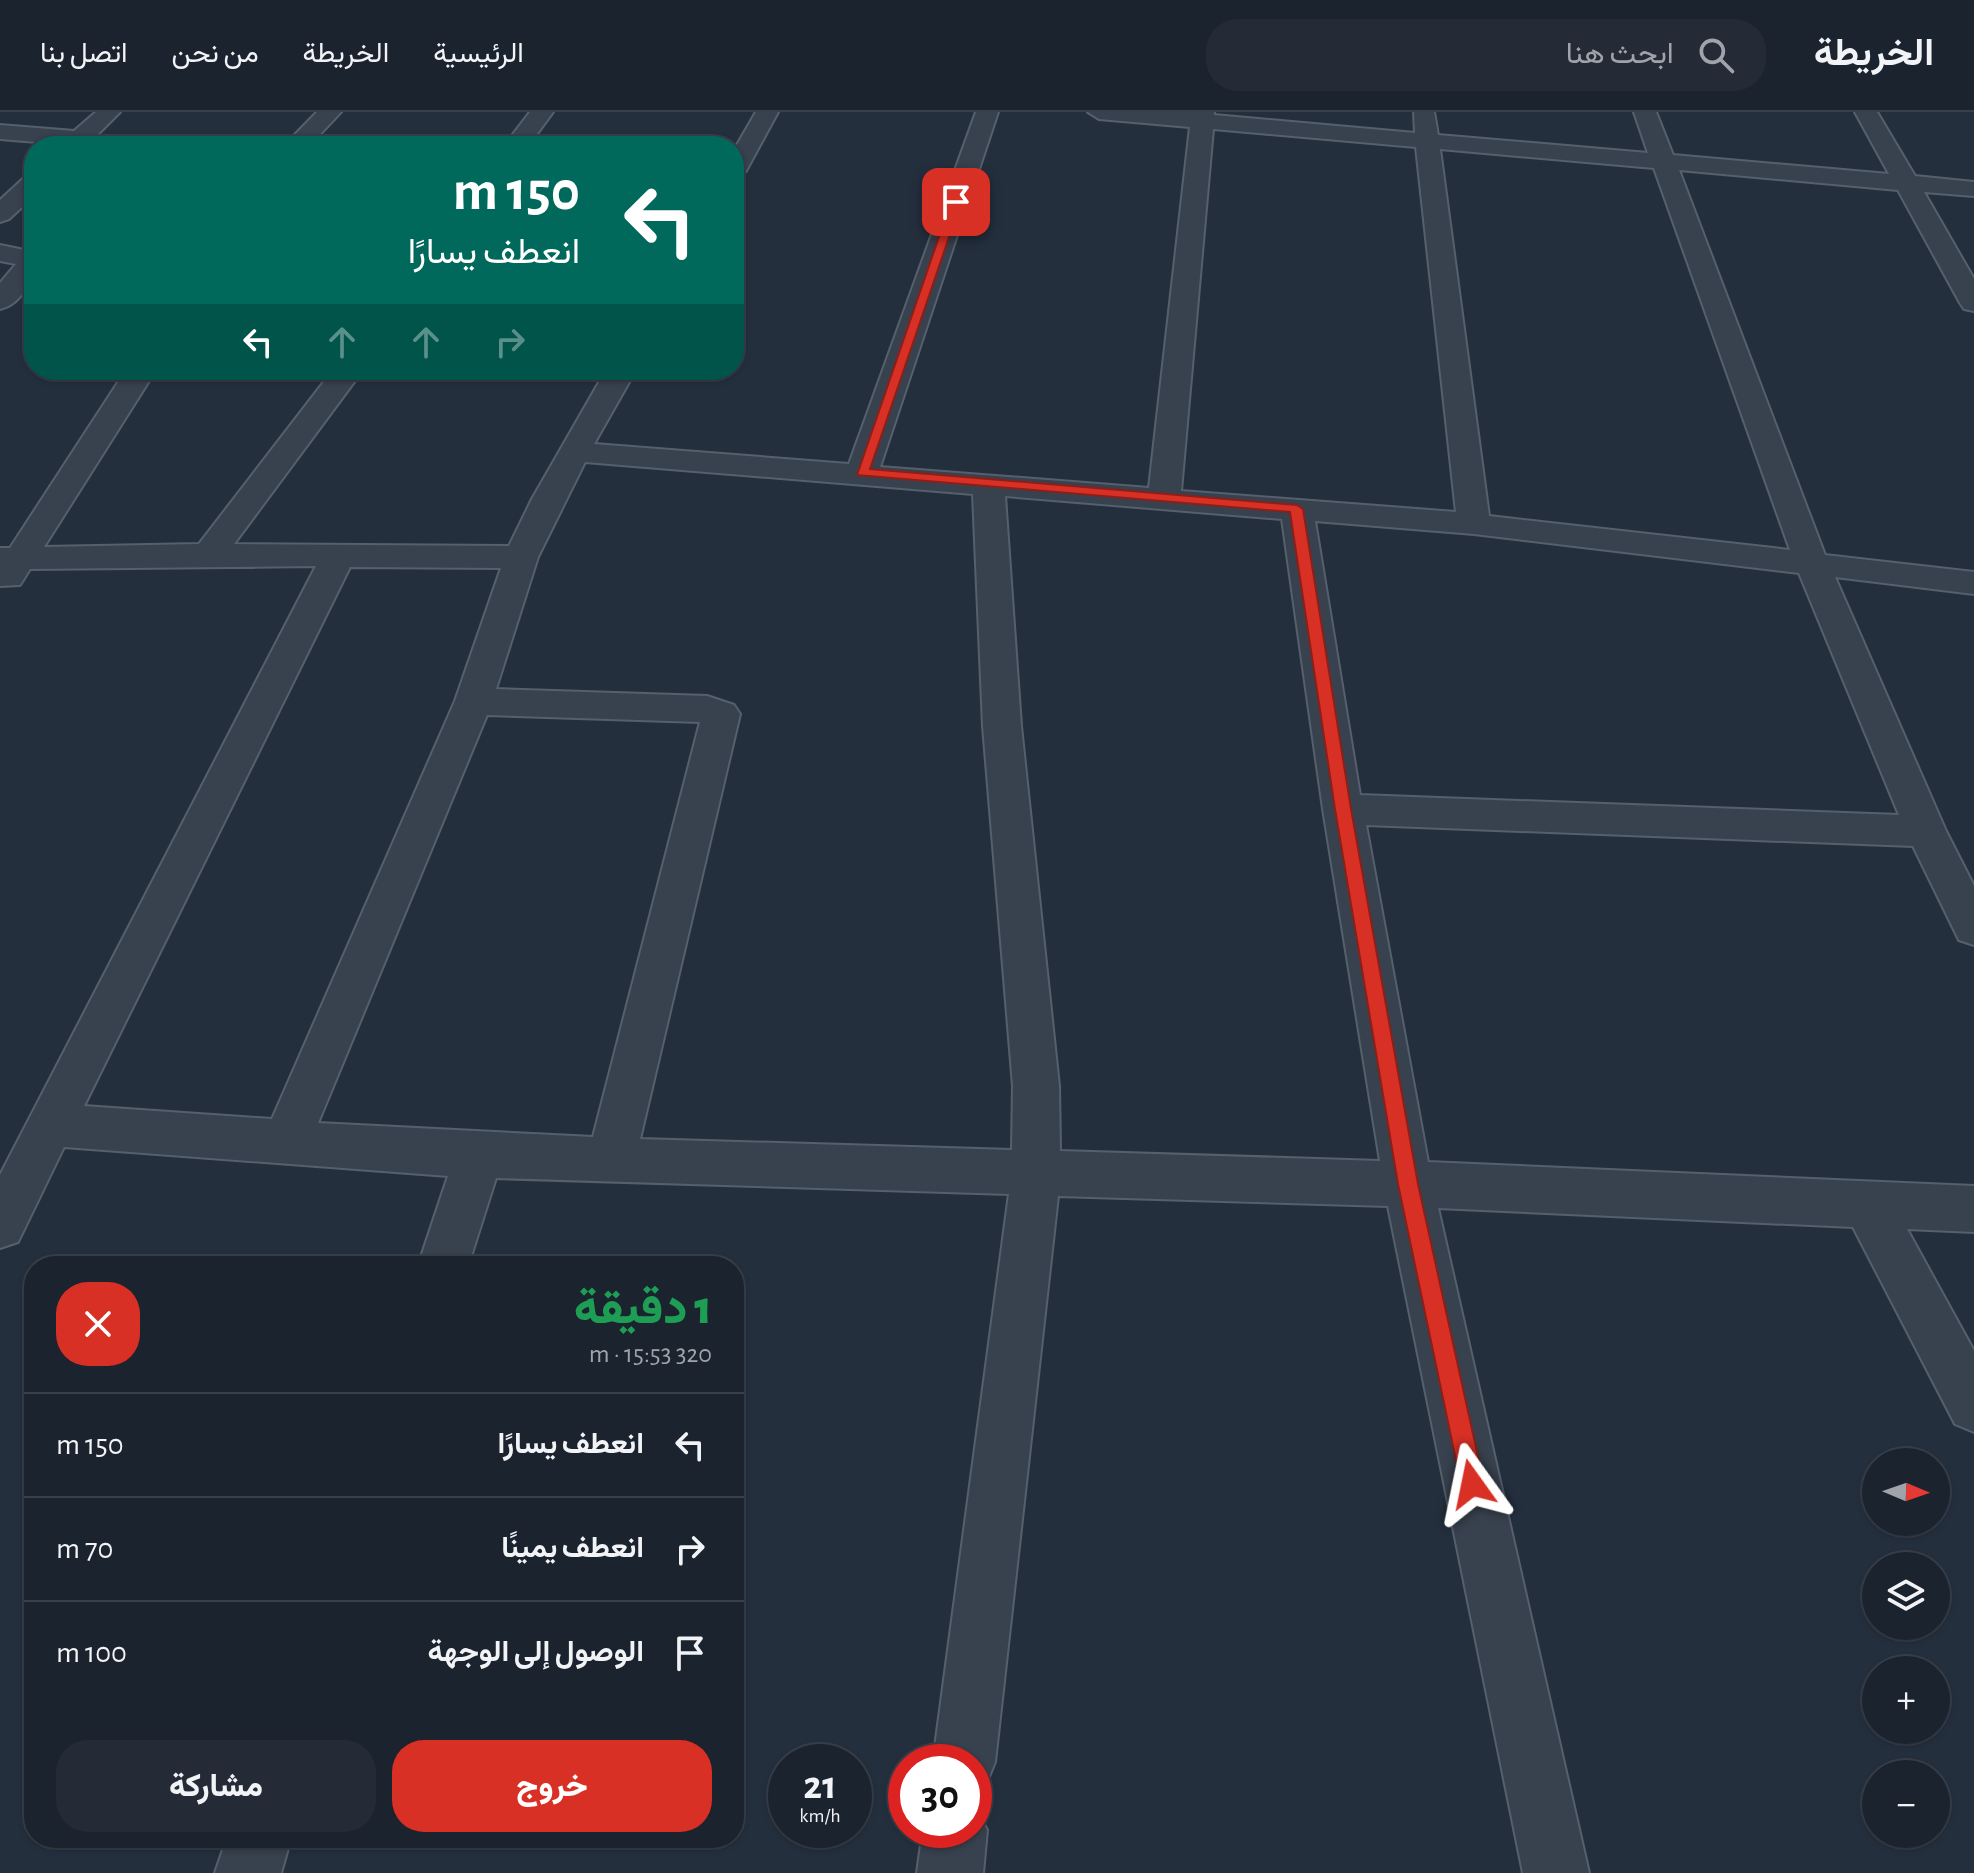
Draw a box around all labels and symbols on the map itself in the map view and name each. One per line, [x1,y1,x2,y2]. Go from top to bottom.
pin [922,168,990,236]
position arrow [1430,1442,1514,1526]
north arrow [1862,1448,1950,1536]
speed limit sign: 30 [888,1744,992,1848]

